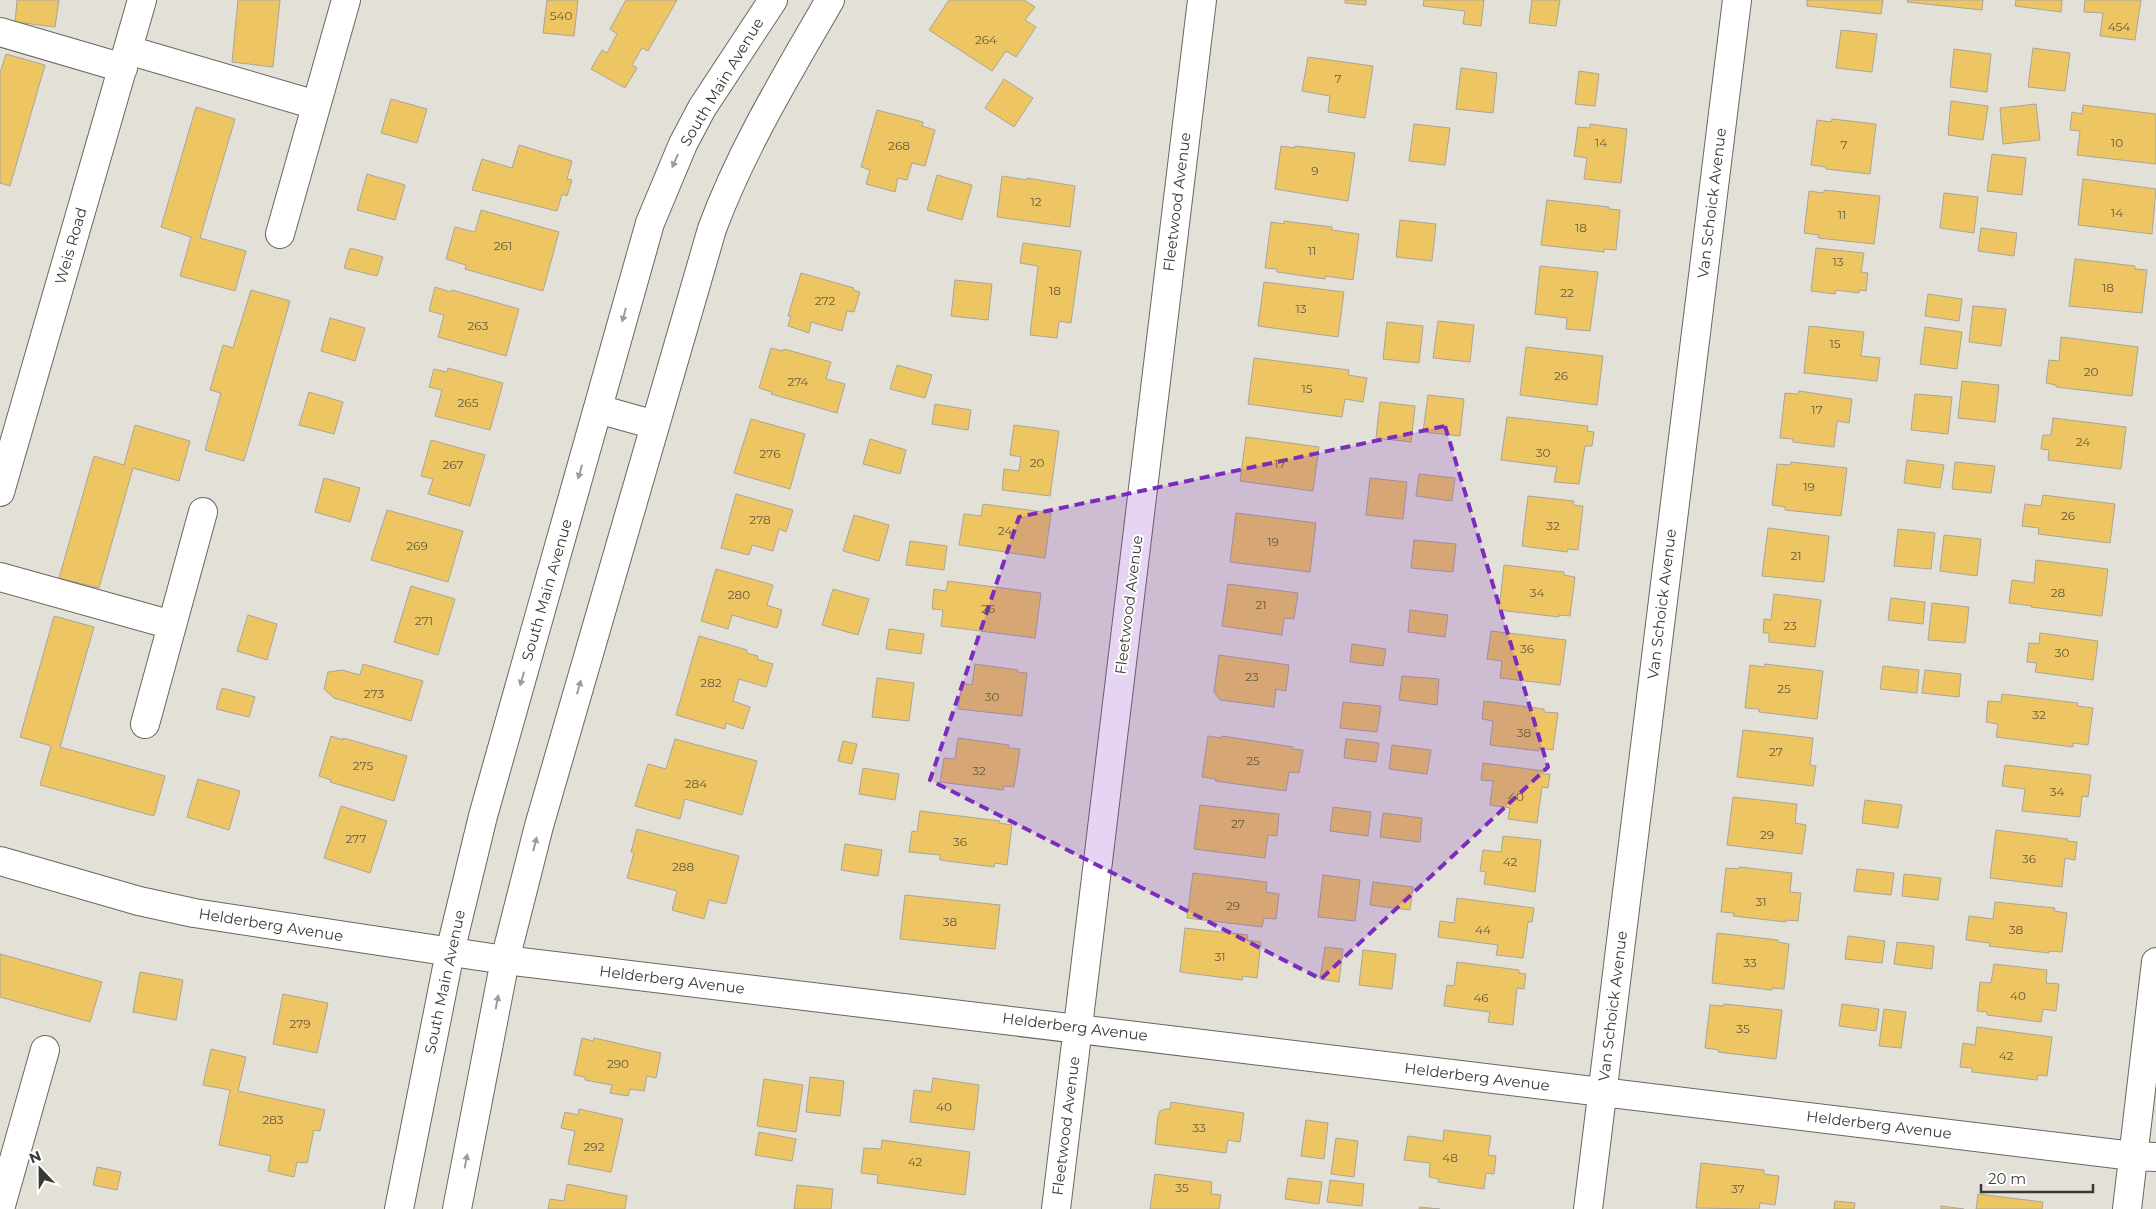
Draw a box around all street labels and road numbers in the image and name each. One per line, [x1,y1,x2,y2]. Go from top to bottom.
street label: South Main Avenue [676,14,768,150]
street label: Van Schoick Avenue [1693,127,1730,279]
street label: Fleetwood Avenue [1159,131,1194,273]
street label: Weis Road [50,205,91,287]
street label: South Main Avenue [517,517,576,663]
street label: Van Schoick Avenue [1643,528,1680,680]
street label: Fleetwood Avenue [1111,534,1146,676]
street label: Helderberg Avenue [197,904,345,945]
street label: South Main Avenue [420,908,469,1056]
street label: Van Schoick Avenue [1594,930,1631,1082]
street label: Helderberg Avenue [598,961,746,998]
street label: Helderberg Avenue [1001,1008,1149,1045]
street label: Fleetwood Avenue [1048,1055,1083,1197]
street label: Helderberg Avenue [1403,1058,1551,1095]
street label: Helderberg Avenue [1805,1106,1953,1143]

